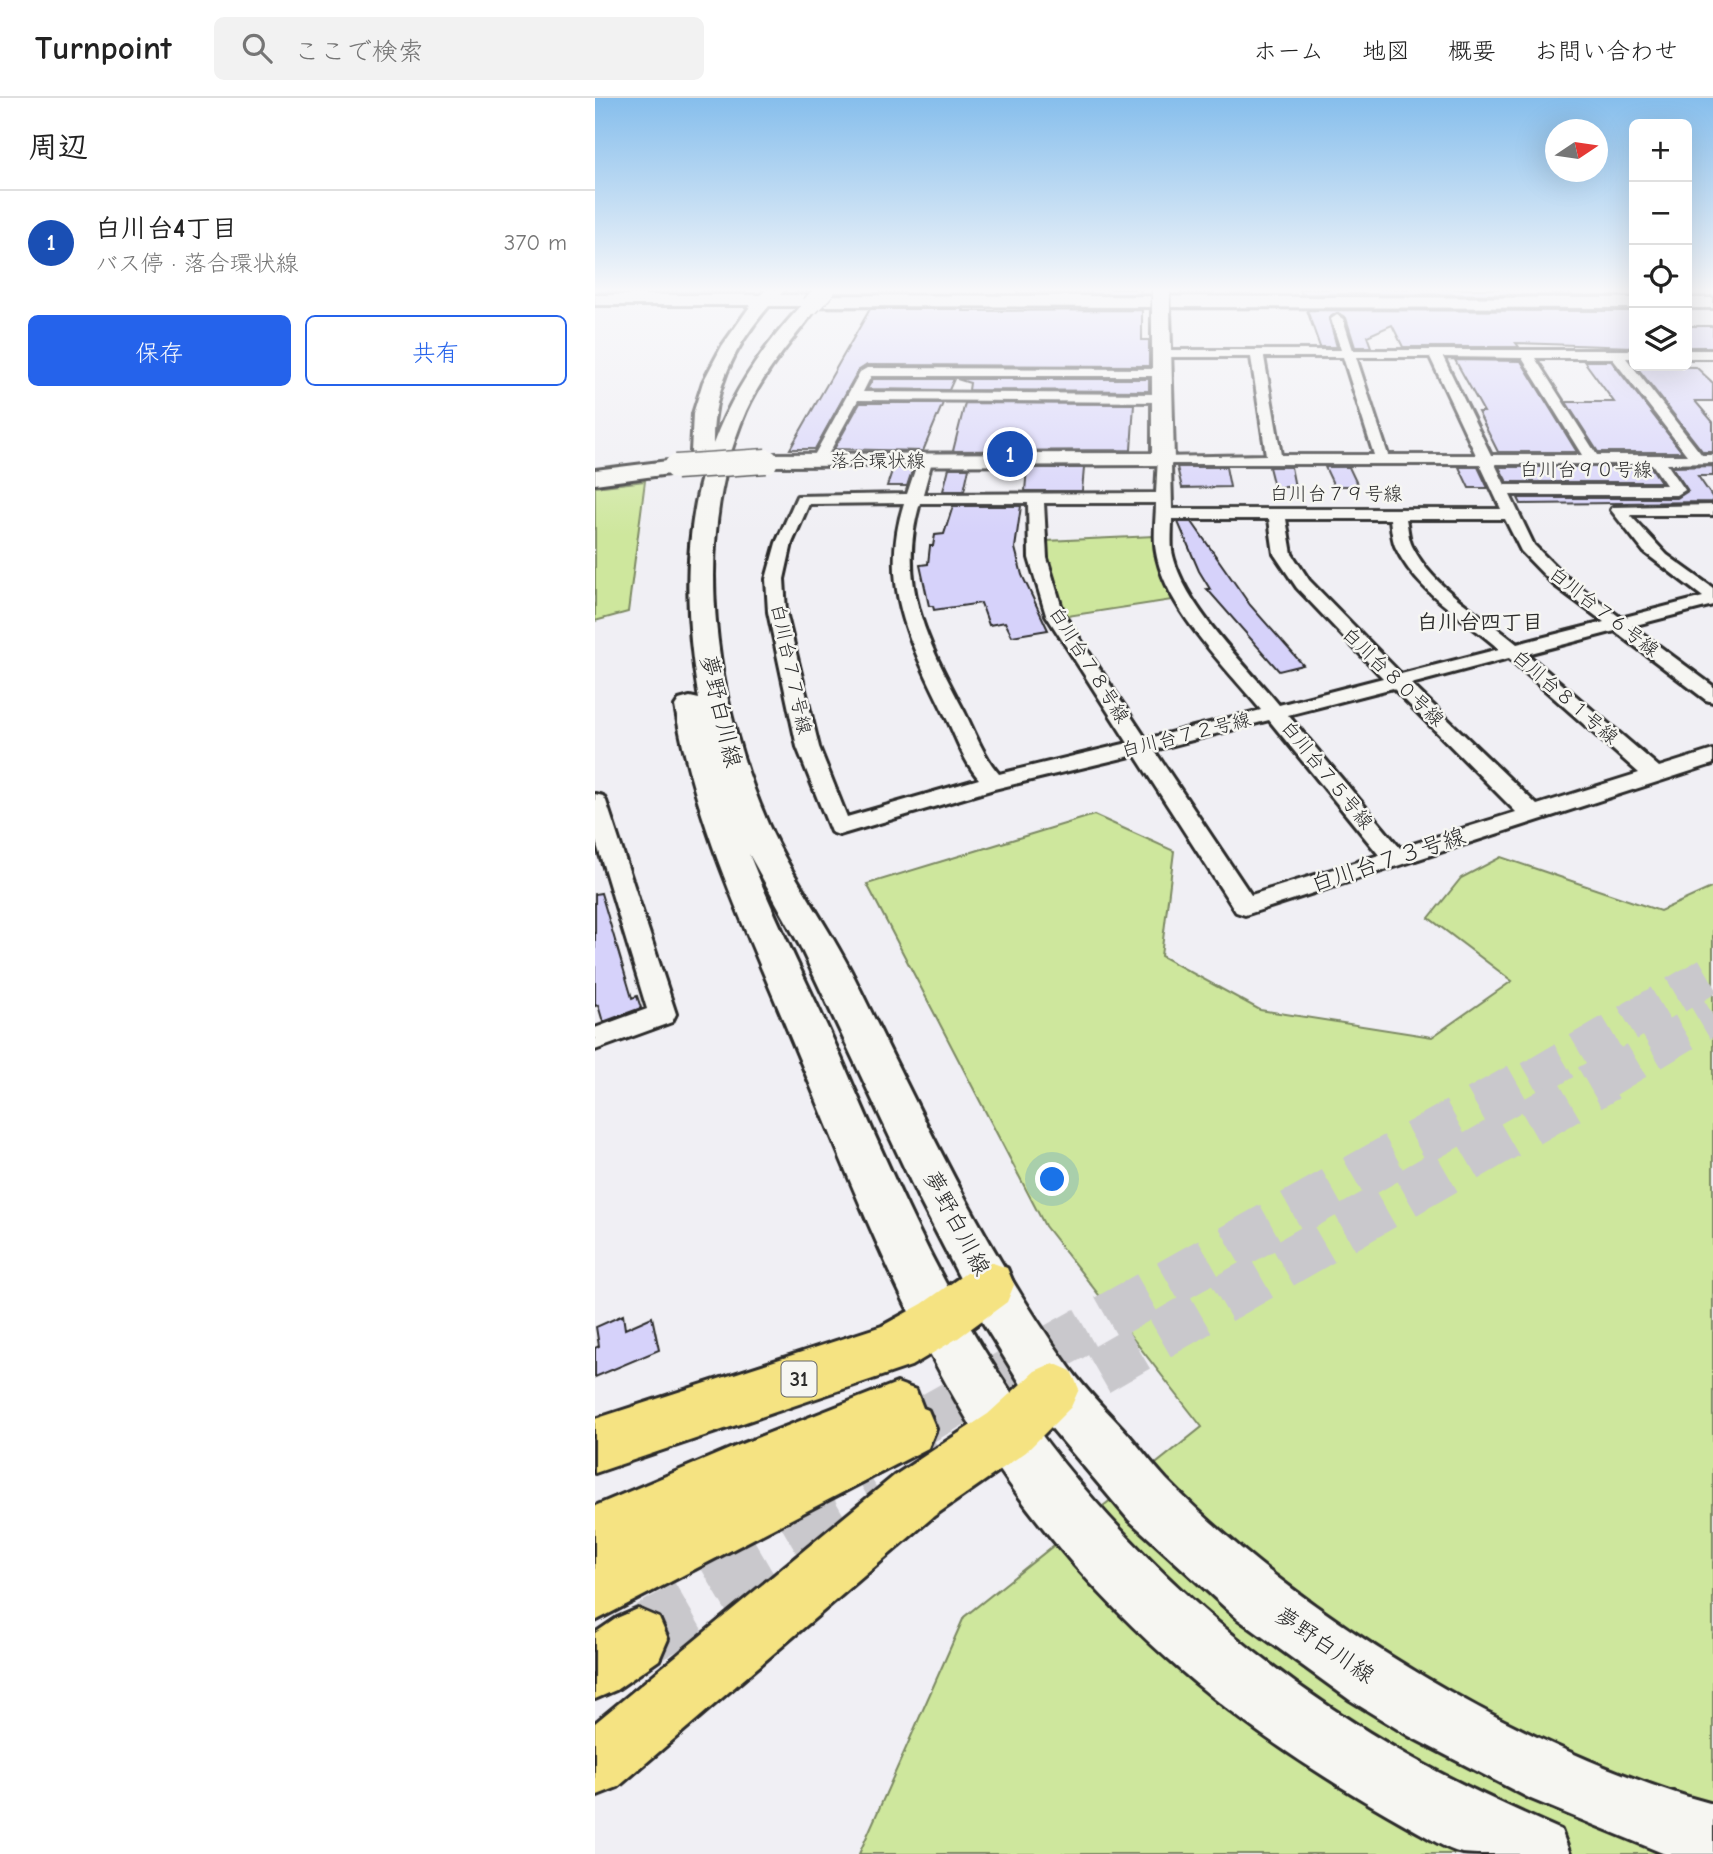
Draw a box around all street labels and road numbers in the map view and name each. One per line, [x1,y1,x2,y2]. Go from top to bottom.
street label: 落合環状線 [830,450,926,472]
street label: 白川台９０号線 [1519,459,1653,481]
street label: 白川台７９号線 [1269,483,1403,505]
street label: 白川台７６号線 [1545,562,1663,662]
street label: 白川台７７号線 [766,602,816,736]
street label: 白川台７８号線 [1044,603,1134,727]
street label: 白川台８０号線 [1338,623,1448,731]
street label: 白川台８１号線 [1508,645,1622,749]
street label: 夢野白川線 [695,652,747,770]
street label: 白川台７２号線 [1119,708,1253,762]
street label: 白川台７５号線 [1277,716,1377,834]
street label: 白川台７３号線 [1307,822,1469,898]
street label: 夢野白川線 [918,1166,996,1280]
road number: 31 [781,1362,817,1396]
street label: 夢野白川線 [1270,1601,1380,1689]

